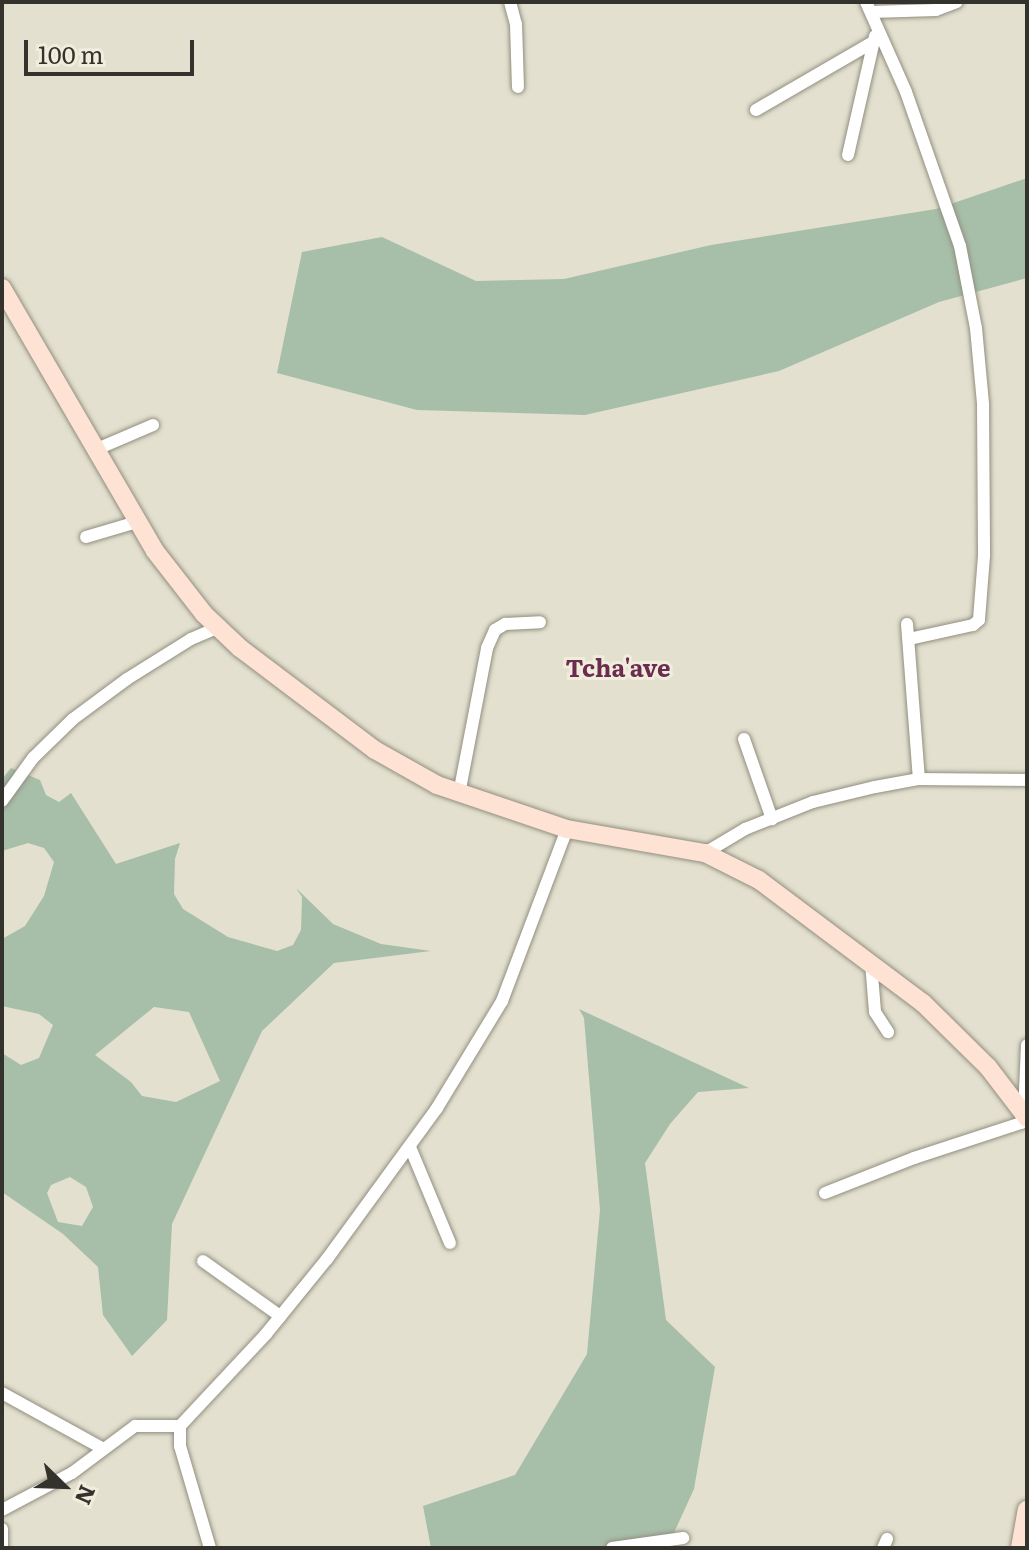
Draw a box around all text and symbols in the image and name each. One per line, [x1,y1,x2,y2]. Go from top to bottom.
scale bar [28,24,198,74]
text: 100 m [38,36,104,71]
district label: Tcha'ave [566,653,670,681]
north arrow [24,1446,104,1526]
text: N [68,1481,105,1511]

